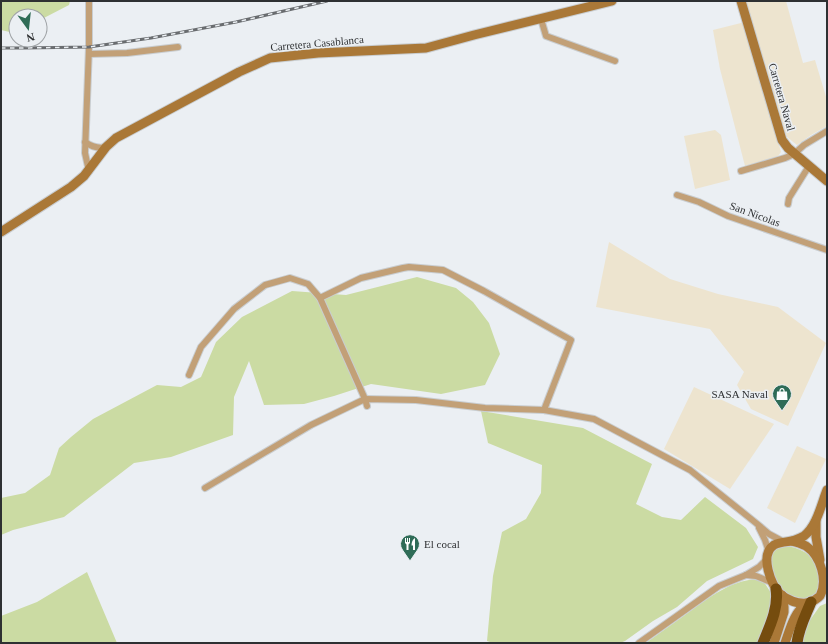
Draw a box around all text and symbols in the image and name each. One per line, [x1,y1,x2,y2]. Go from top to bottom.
north arrow [8,8,48,48]
text: N [25,31,36,44]
street label: Carretera Casablanca [270,33,364,53]
street label: Carretera Naval [767,62,797,132]
street label: San Nicolas [728,199,782,229]
shop icon: SASA Naval [771,383,793,411]
place label: SASA Naval [711,388,768,400]
restaurant icon: El cocal [399,533,421,561]
place label: El cocal [424,538,460,550]

